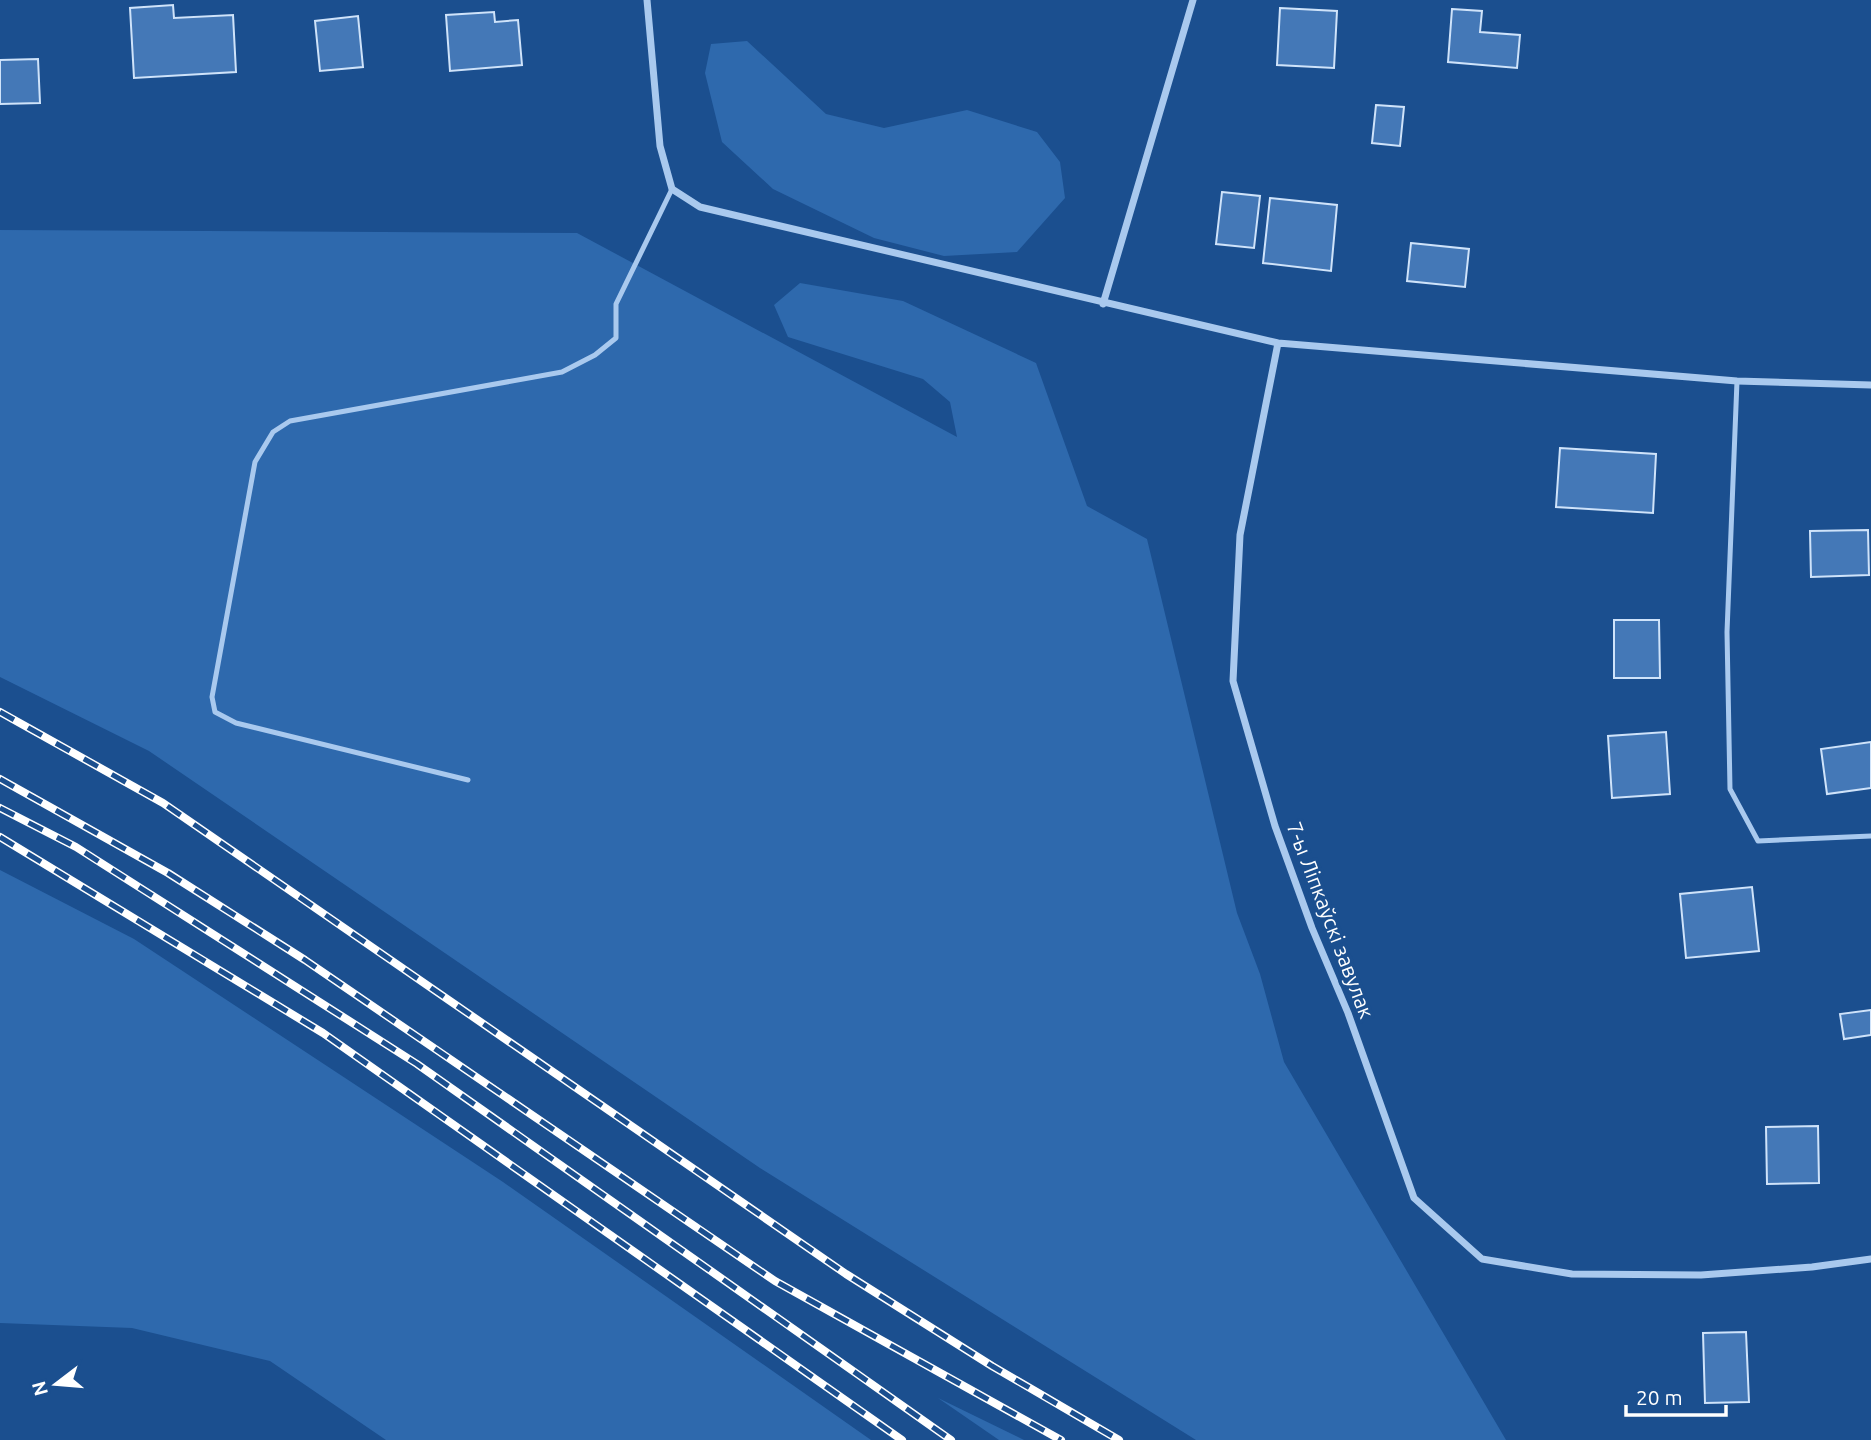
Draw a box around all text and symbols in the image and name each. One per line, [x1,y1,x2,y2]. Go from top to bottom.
street label: 7-ы Ліпкаўскі завулак [1282,818,1380,1022]
north arrow [21,1349,91,1419]
scale bar [1626,1374,1726,1418]
text: N [27,1379,52,1399]
text: 20 m [1636,1385,1683,1409]

